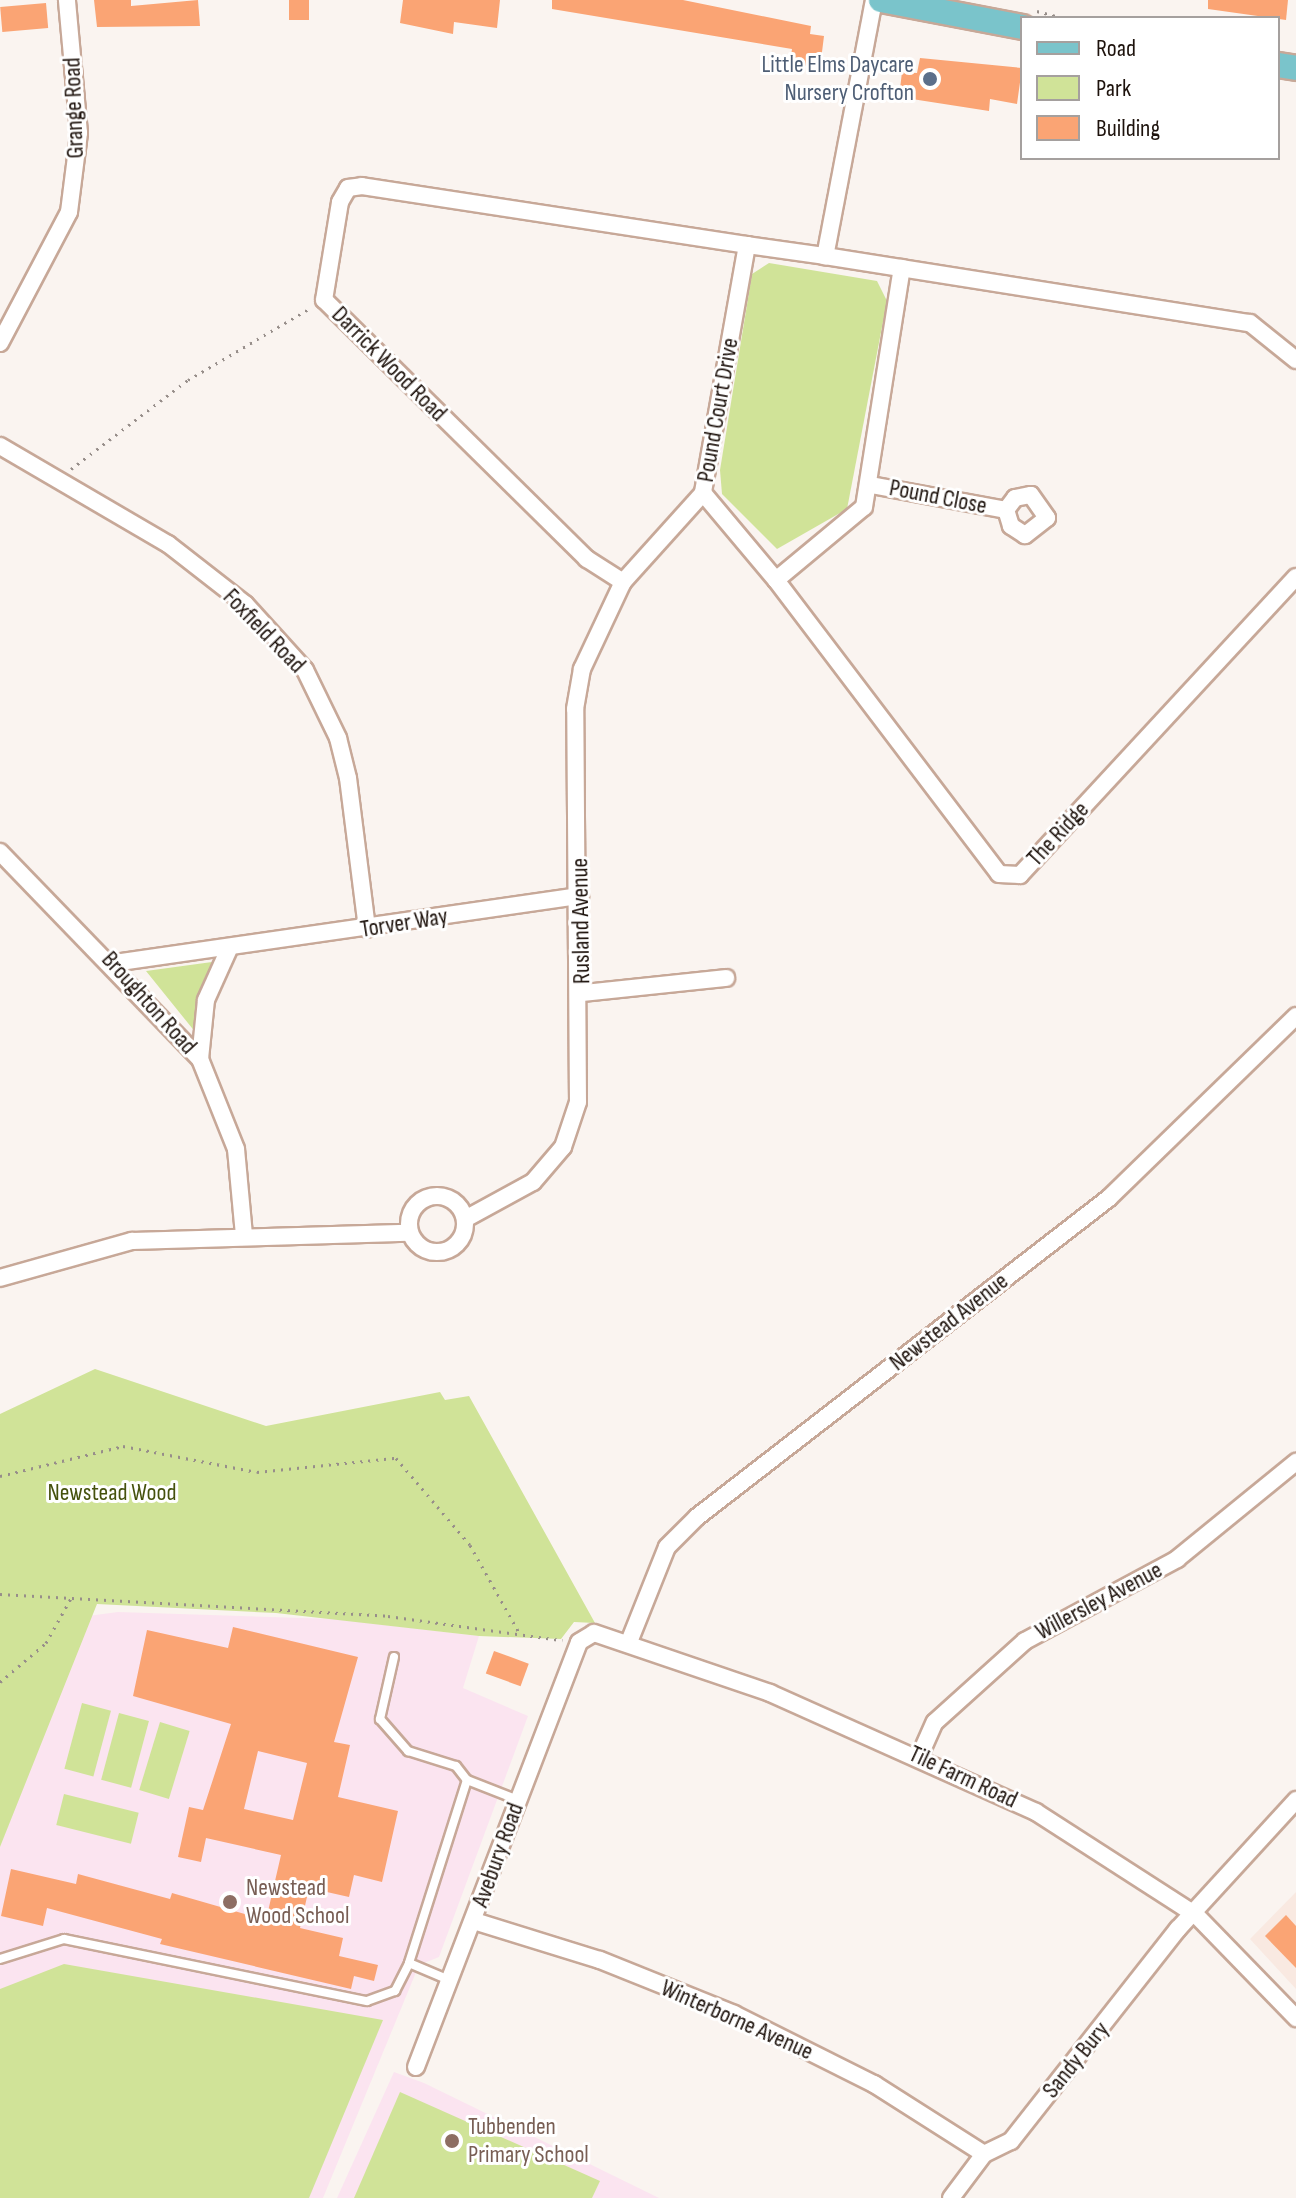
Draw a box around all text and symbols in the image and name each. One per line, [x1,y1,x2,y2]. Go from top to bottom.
legend [1020,16,1280,160]
text: Road [1096,34,1136,63]
place label: Little Elms Daycare Nursery Crofton [761,51,914,107]
street label: Grange Road [58,57,90,159]
marker: Little Elms Daycare Nursery Crofton [921,70,939,88]
text: Park [1096,74,1131,103]
text: Building [1096,114,1160,143]
street label: Darrick Wood Road [326,301,452,427]
street label: Pound Court Drive [691,336,745,484]
street label: Pound Close [887,473,989,521]
street label: Foxfield Road [217,583,311,679]
street label: The Ridge [1021,796,1095,872]
street label: Rusland Avenue [566,858,596,984]
street label: Torver Way [358,902,450,944]
street label: Broughton Road [95,946,203,1060]
street label: Newstead Avenue [884,1267,1014,1377]
park label: Newstead Wood [48,1479,176,1507]
street label: Willersley Avenue [1031,1556,1167,1646]
street label: Tile Farm Road [904,1739,1022,1815]
street label: Avebury Road [466,1799,530,1911]
place label: Newstead Wood School [246,1874,349,1930]
marker: Newstead Wood School [221,1893,239,1911]
street label: Winterborne Avenue [656,1974,818,2066]
street label: Sandy Bury [1037,2016,1115,2104]
place label: Tubbenden Primary School [468,2113,589,2169]
marker: Tubbenden Primary School [443,2132,461,2150]

